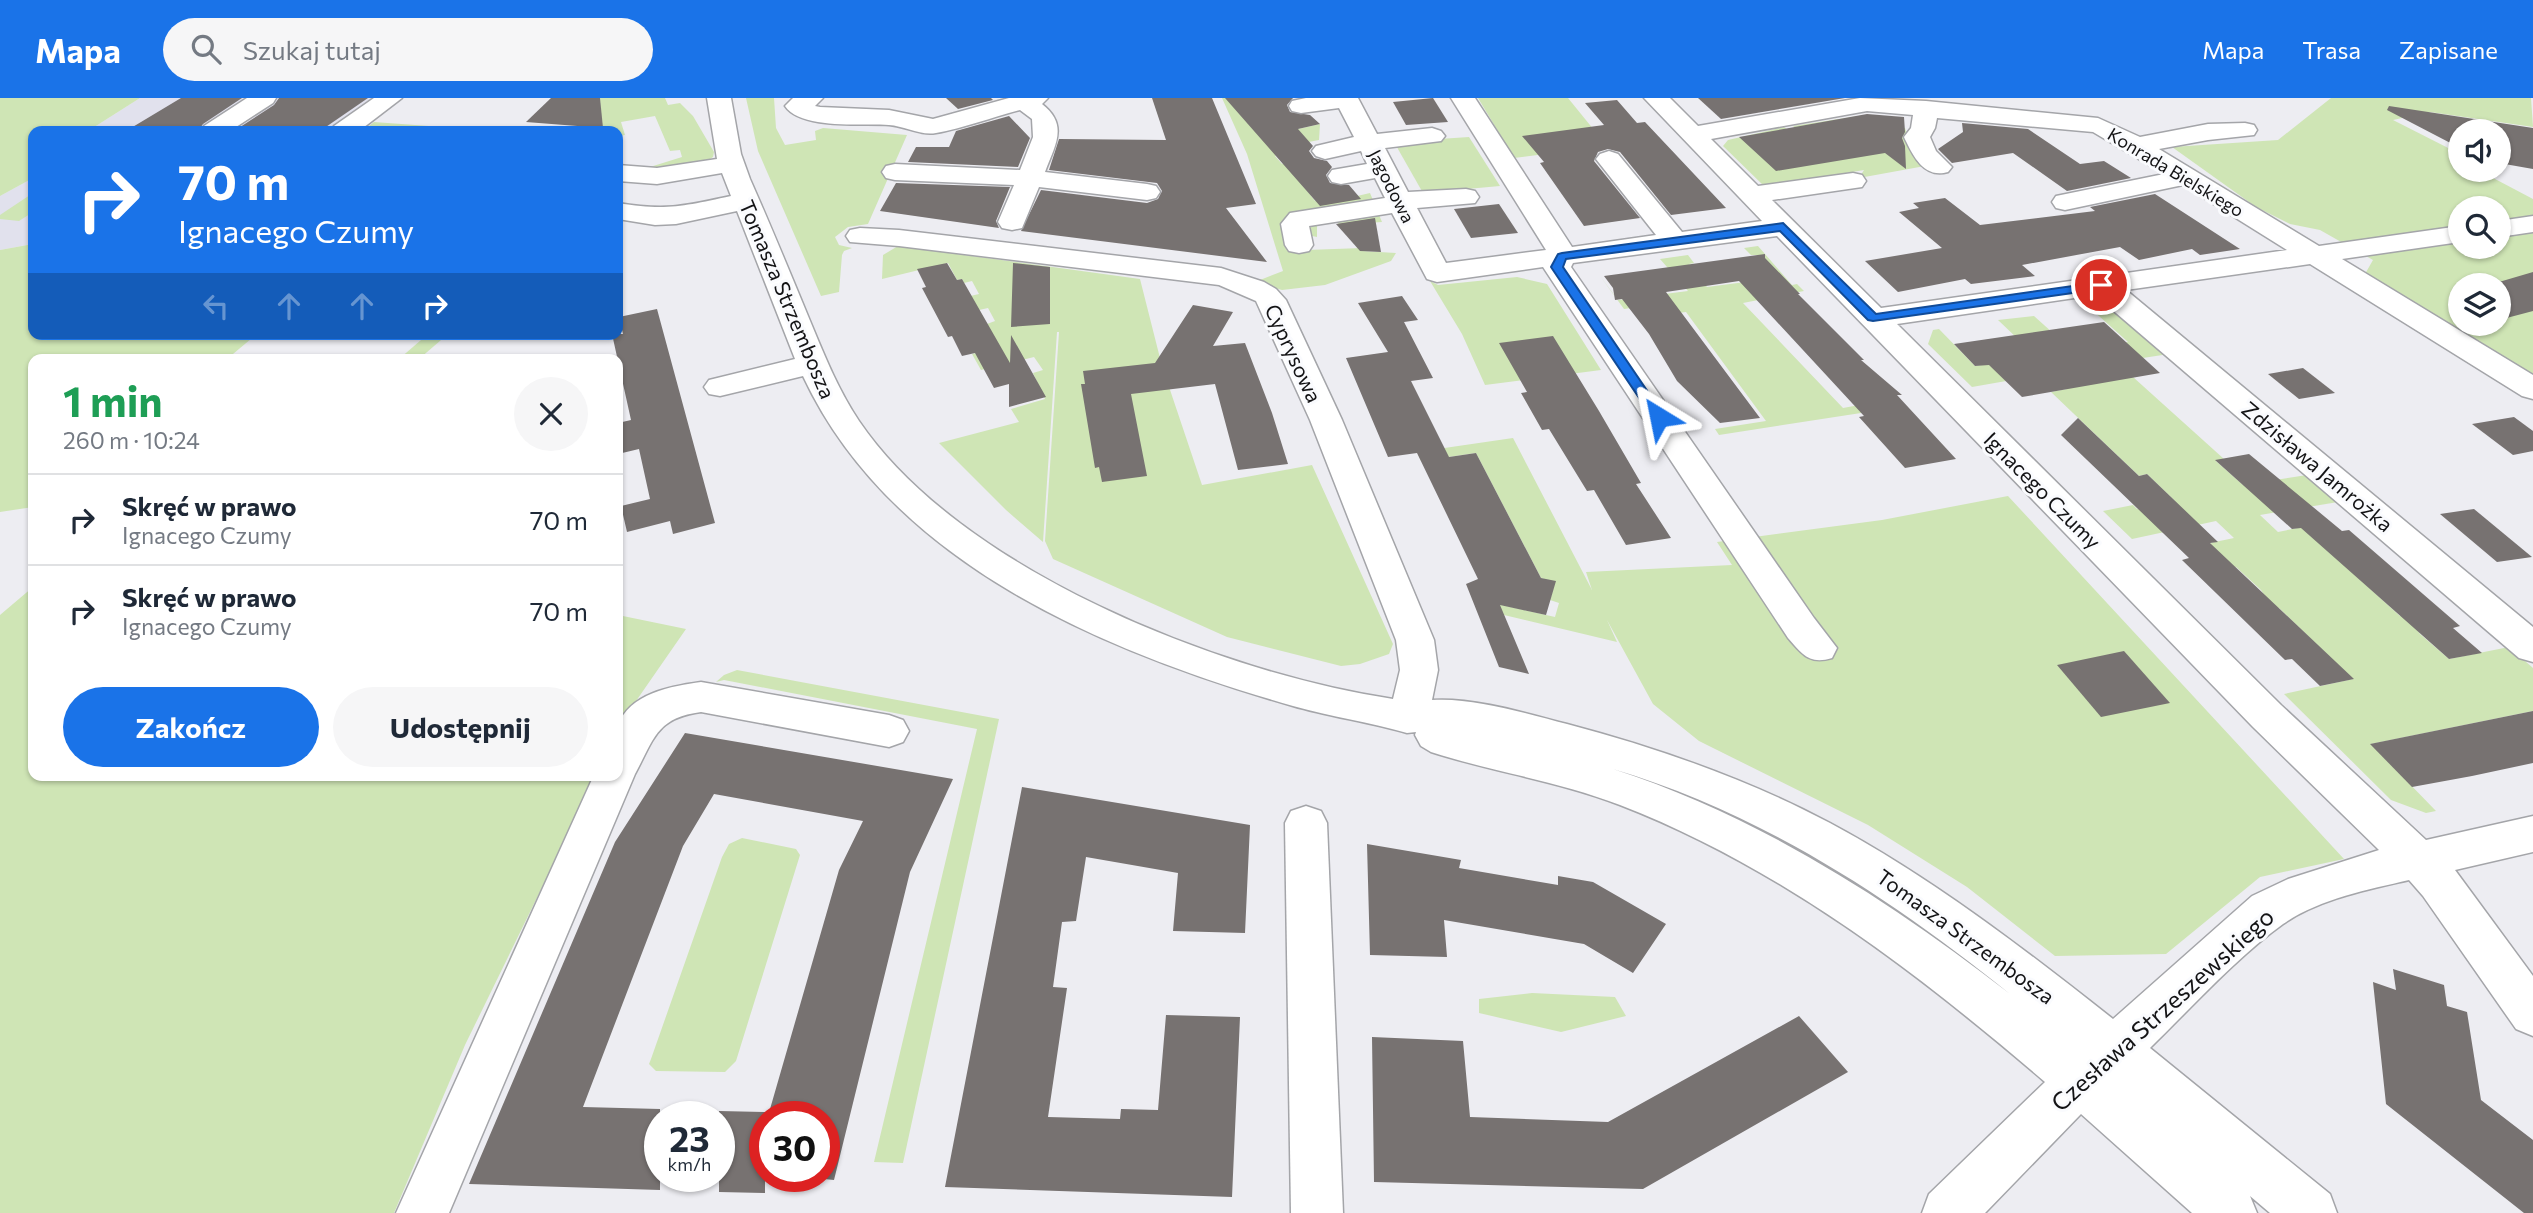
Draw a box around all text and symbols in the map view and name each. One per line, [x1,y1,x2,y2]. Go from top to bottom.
search box [163,18,653,81]
text: Mapa [35,29,121,70]
icon: search [187,30,225,68]
text: Szukaj tutaj [243,34,381,65]
text: Mapa [2202,35,2264,64]
text: Trasa [2302,35,2361,64]
text: Zapisane [2399,35,2498,64]
map controls [2448,119,2511,336]
button: sound [2448,119,2511,182]
street label: Konrada Bielskiego [2104,123,2248,221]
street label: Jagodowa [1364,146,1420,226]
text: 70 m [178,150,289,210]
icon: right [63,154,154,245]
street label: Tomasza Strzembosza [735,196,841,402]
button: search [2448,196,2511,259]
text: Ignacego Czumy [178,210,414,250]
pin [2071,255,2131,315]
icon: arrive [2082,266,2120,304]
button: layers [2448,273,2511,336]
icon: left [197,287,235,325]
icon: ahead [270,287,308,325]
icon: ahead [343,287,381,325]
icon: right [416,287,454,325]
street label: Cyprysowa [1260,300,1328,406]
text: 1 min [63,374,163,426]
button: close [514,377,588,451]
position arrow [1622,380,1696,454]
street label: Zdzisława Jamrożka [2238,396,2398,536]
text: 260 m · 10:24 [63,426,200,454]
street label: Ignacego Czumy [1979,426,2107,554]
text: Skręć w prawo [122,490,297,521]
icon: right [63,501,101,539]
text: 70 m [530,504,588,535]
text: Ignacego Czumy [122,521,292,549]
text: Skręć w prawo [122,581,297,612]
icon: right [63,592,101,630]
text: 70 m [530,595,588,626]
text: Ignacego Czumy [122,612,292,640]
button: Zakończ [63,687,319,767]
button: Udostępnij [333,687,588,767]
street label: Tomasza Strzembosza [1872,863,2060,1009]
street label: Czesława Strzeszewskiego [2045,901,2279,1117]
speed limit sign: 30 [749,1101,840,1192]
text: 23 [669,1116,710,1159]
text: km/h [668,1153,711,1175]

